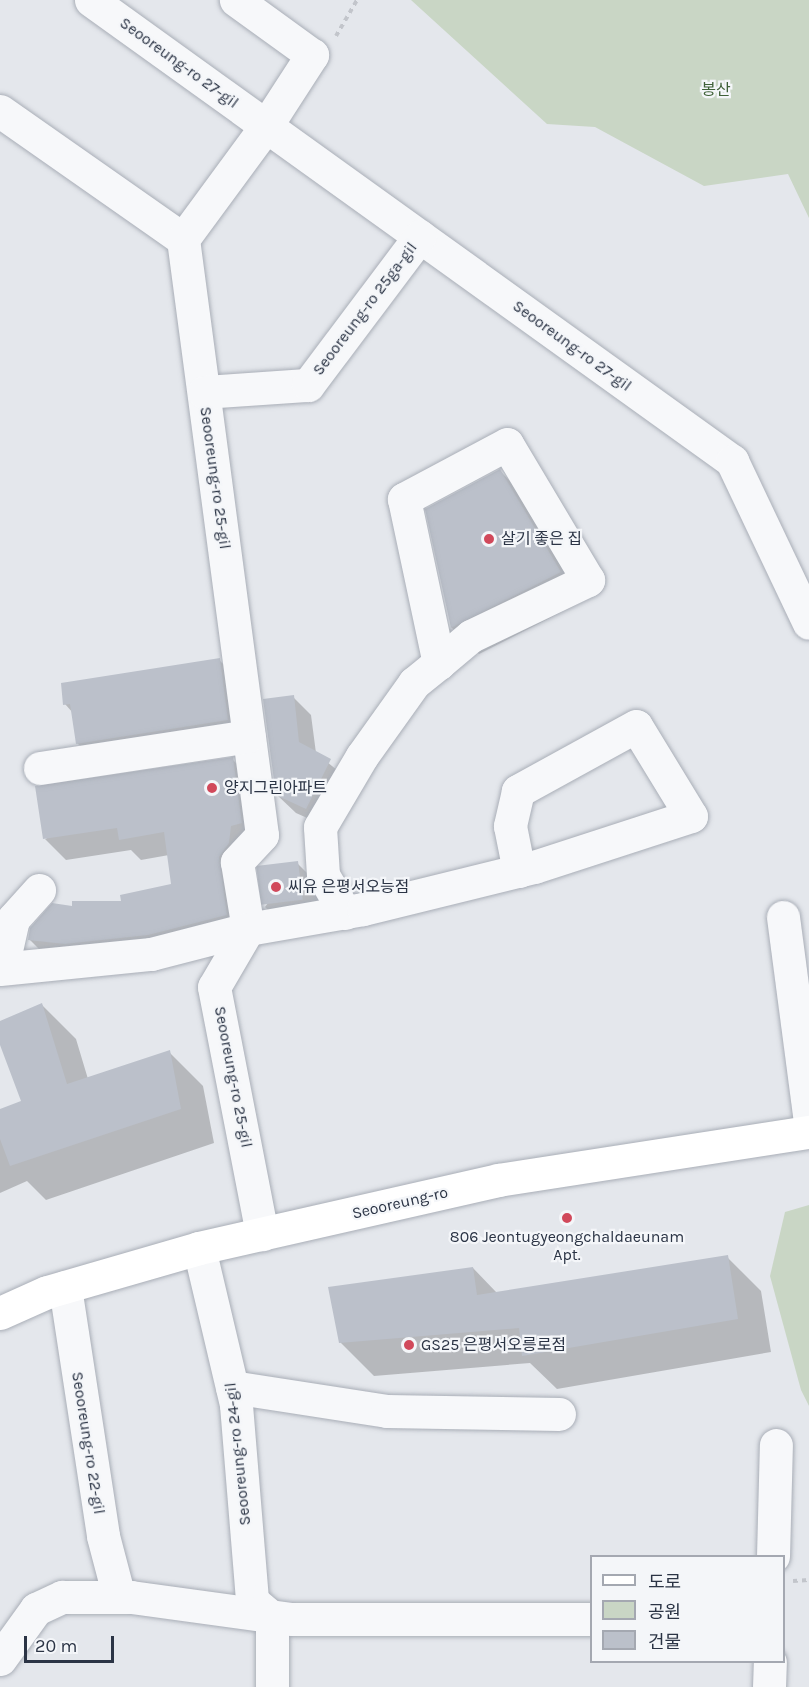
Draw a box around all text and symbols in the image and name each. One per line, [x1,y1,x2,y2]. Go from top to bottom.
street label: Seooreung-ro 27-gil [116,13,242,113]
park label: 봉산 [701,80,731,100]
street label: Seooreung-ro 25ga-gil [309,239,421,379]
street label: Seooreung-ro 27-gil [509,296,635,396]
street label: Seooreung-ro 25-gil [195,405,235,551]
place label: 살기 좋은 집 [501,529,582,549]
marker: 살기 좋은 집 [482,532,496,546]
place label: 양지그린아파트 [224,778,327,798]
marker: 양지그린아파트 [205,781,219,795]
place label: 씨유 은평서오능점 [288,877,410,897]
marker: 씨유 은평서오능점 [269,880,283,894]
street label: Seooreung-ro 25-gil [210,1005,256,1149]
street label: Seooreung-ro [350,1183,450,1223]
marker: 806 Jeontugyeongchaldaeunam Apt. [560,1211,574,1225]
place label: 806 Jeontugyeongchaldaeunam Apt. [450,1227,684,1265]
place label: GS25 은평서오릉로점 [421,1335,566,1355]
marker: GS25 은평서오릉로점 [402,1338,416,1352]
street label: Seooreung-ro 22-gil [67,1370,109,1516]
street label: Seooreung-ro 24-gil [221,1382,255,1526]
legend [590,1555,785,1663]
text: 도로 [648,1571,681,1593]
text: 공원 [648,1601,681,1623]
scale bar [27,1624,117,1662]
text: 건물 [648,1631,681,1653]
text: 20 m [35,1635,77,1657]

